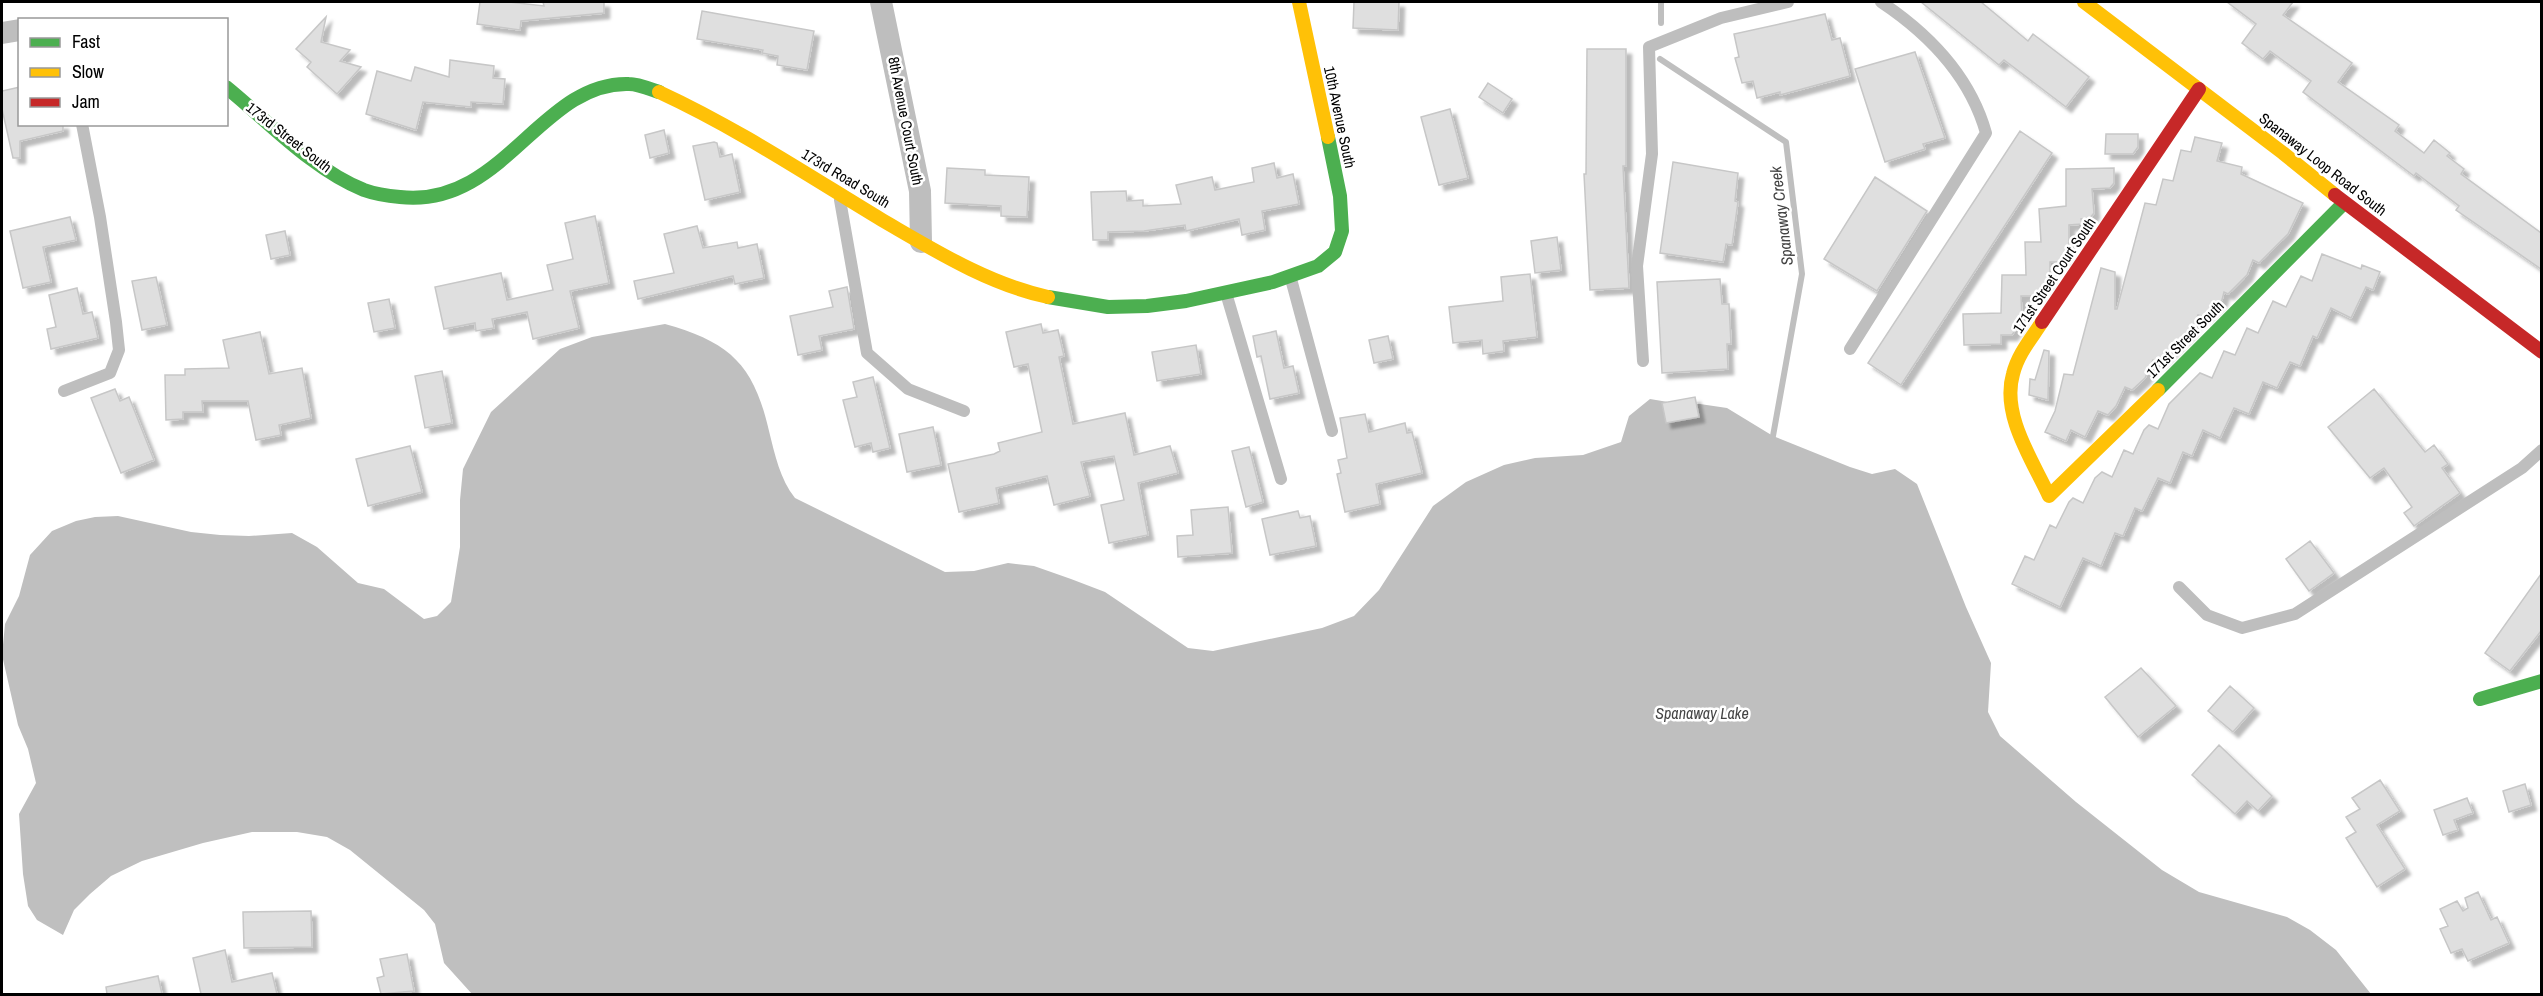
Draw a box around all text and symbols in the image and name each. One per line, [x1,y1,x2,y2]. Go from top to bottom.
legend [18,18,228,126]
text: Fast [72,29,100,54]
street label: 8th Avenue Court South [883,55,929,187]
text: Slow [72,59,104,84]
street label: 10th Avenue South [1319,64,1361,170]
text: Jam [72,89,100,114]
street label: 173rd Street South [242,97,336,177]
street label: Spanaway Loop Road South [2255,108,2391,220]
street label: 173rd Road South [798,143,894,213]
water label: Spanaway Creek [1764,165,1798,267]
street label: 171st Street Court South [2007,213,2101,337]
street label: 171st Street South [2142,296,2228,382]
water label: Spanaway Lake [1655,702,1749,724]

